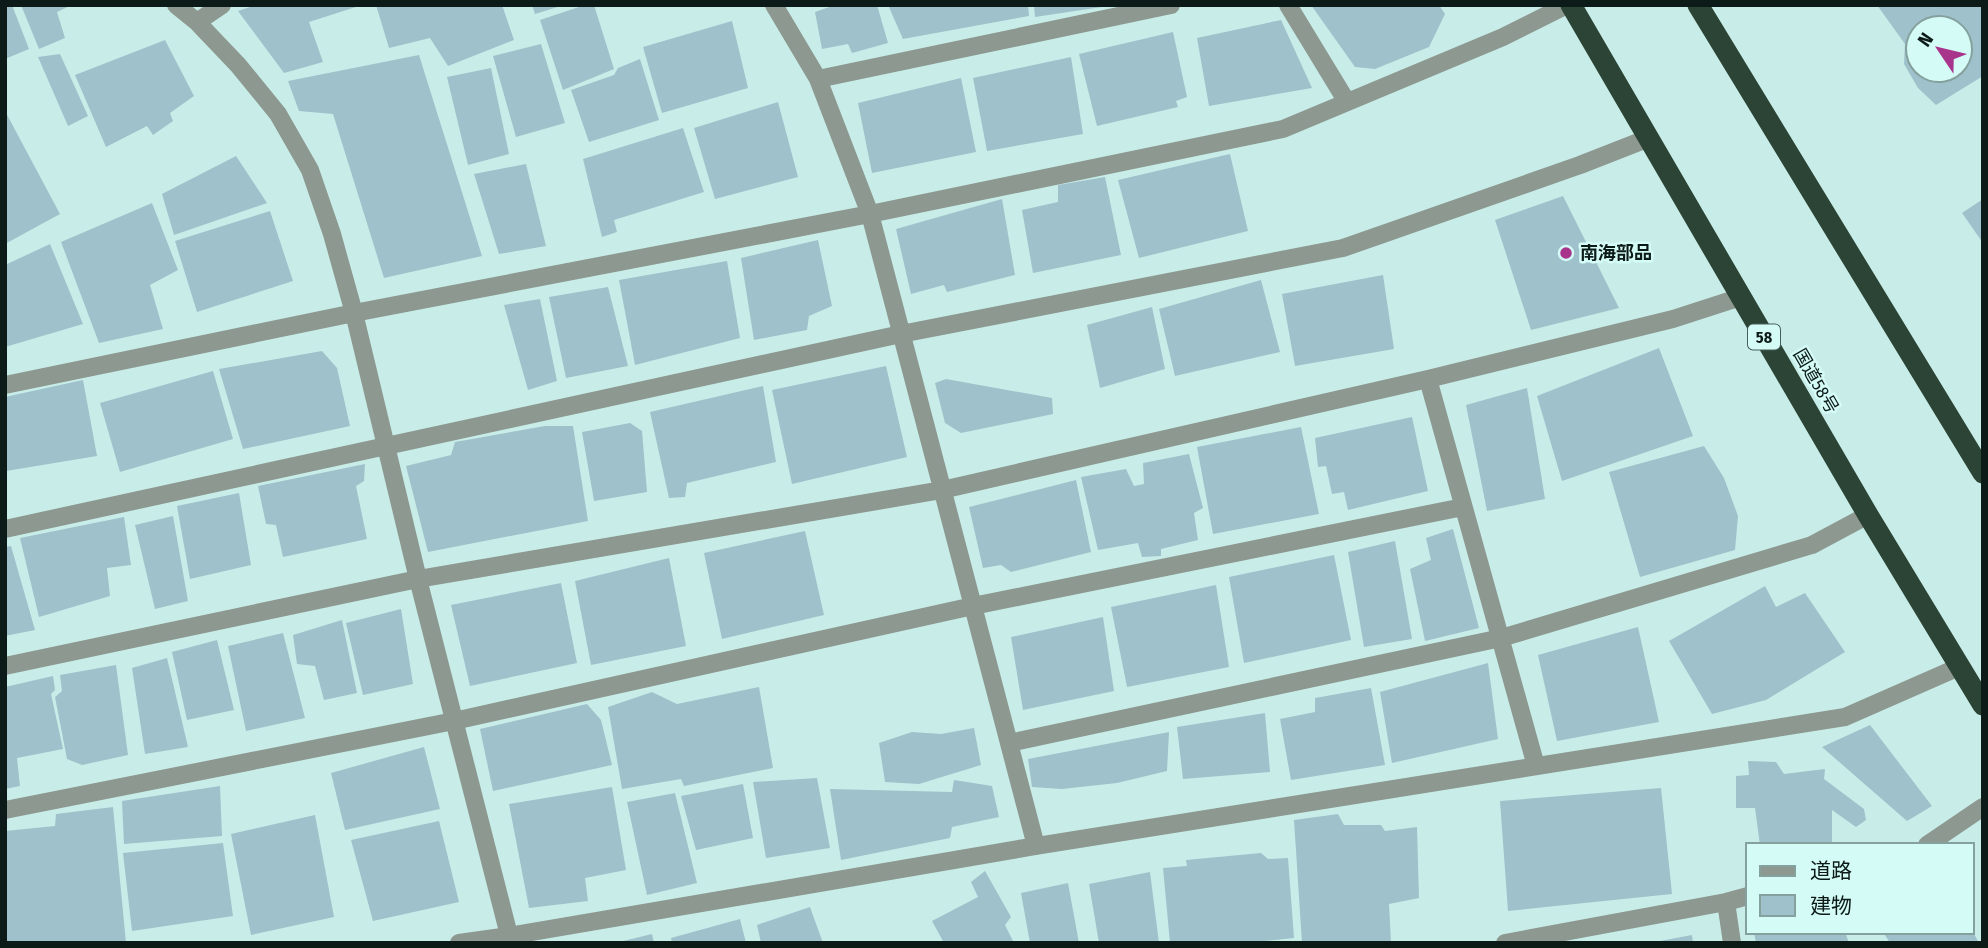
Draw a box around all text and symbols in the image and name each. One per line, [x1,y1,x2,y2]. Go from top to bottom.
north arrow [1904,14,1974,84]
text: N [1913,28,1938,51]
place label: 南海部品 [1580,242,1652,264]
marker: 南海部品 [1558,245,1574,261]
road number: 58 [1748,324,1780,350]
street label: 国道58号 [1789,345,1843,417]
legend [1746,843,1974,934]
text: 道路 [1810,858,1852,884]
text: 建物 [1810,893,1852,919]

